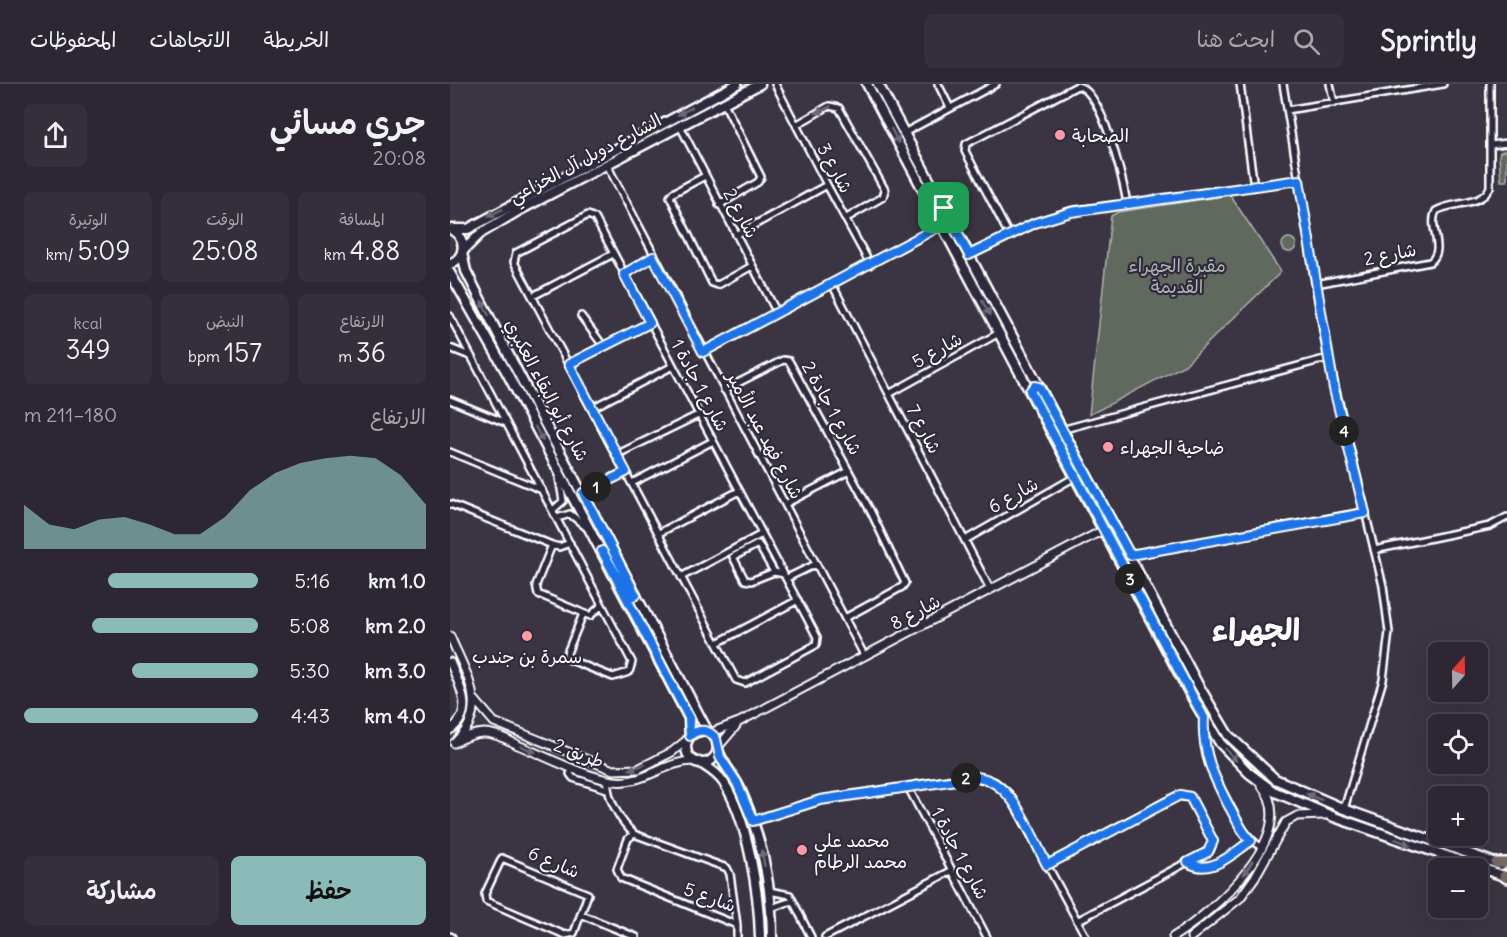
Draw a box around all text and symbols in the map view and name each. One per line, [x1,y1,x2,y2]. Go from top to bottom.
search box [924,14,1344,68]
text: Sprintly [1380,23,1477,59]
text: ابحث هنا [1196,25,1275,53]
icon: search [1290,25,1323,58]
text: المحفوظات [30,26,116,53]
text: الاتجاهات [149,26,231,53]
text: الخريطة [264,26,329,53]
text: جري مسائي [269,101,426,143]
button: share [24,104,87,167]
one-way arrow [677,106,694,116]
one-way arrow [815,106,832,115]
street label: الشارع دوبل آل الخزاعي [505,108,668,212]
place label: الصحابة [1072,124,1129,147]
one-way arrow [890,127,900,144]
marker: الصحابة [1053,128,1067,142]
street label: شارع 3 [811,139,858,197]
text: 20:08 [373,145,426,170]
pin [918,182,969,233]
street label: شارع 2 [717,184,764,242]
icon: arrive [927,191,960,224]
one-way arrow [486,208,503,218]
text: الوتيرة [69,209,107,229]
text: الوقت [206,209,244,229]
text: المسافة [339,209,385,229]
text: 5:09 [77,234,130,267]
text: 25:08 [191,234,259,267]
text: 4.88 [350,234,400,267]
street label: شارع 2 [1362,238,1418,271]
text: /km [46,244,77,264]
text: km [324,244,350,264]
park label: مقبرة الجهراء القديمة [1128,254,1226,298]
one-way arrow [480,300,490,317]
one-way arrow [981,300,991,317]
text: النبض [206,311,244,331]
text: الارتفاع [340,311,384,331]
text: kcal [74,313,102,333]
street label: شارع أبو البقاء العكبري [498,315,594,466]
street label: شارع 5 [908,327,967,374]
text: 349 [66,333,110,366]
street label: شارع 1 جادة 1 [665,335,734,436]
text: 157 [224,336,262,369]
text: 36 [356,336,386,369]
text: bpm [188,346,224,366]
text: m [338,346,356,366]
street label: شارع 1 جادة 2 [796,357,867,459]
street label: شارع فهد عبد الأمير [720,365,808,503]
street label: شارع 7 [901,401,946,458]
text: 180–211 m [24,402,117,427]
text: الارتفاع [370,404,426,429]
pin: 4 [1329,416,1359,446]
text: 4 [1339,421,1349,441]
one-way arrow [534,426,544,443]
place label: ضاحية الجهراء [1120,436,1225,459]
marker: ضاحية الجهراء [1101,440,1115,454]
pin: 1 [581,472,611,502]
street label: شارع 6 [984,472,1043,519]
text: 1 [593,477,599,497]
pin: 3 [1115,564,1145,594]
text: 5:16 [295,568,330,593]
text: 1.0 km [368,568,426,593]
text: 3 [1125,569,1135,589]
street label: شارع 8 [886,589,945,636]
district label: الجهراء [1212,610,1300,648]
text: 5:08 [289,613,330,638]
text: 2.0 km [365,613,426,638]
marker: سمرة بن جندب [520,629,534,643]
north arrow [1428,642,1488,702]
map controls [1428,642,1488,918]
place label: سمرة بن جندب [472,645,582,668]
text: 5:30 [289,658,330,683]
text: 3.0 km [365,658,426,683]
text: 4:43 [291,703,330,728]
text: 4.0 km [365,703,426,728]
button: locate [1428,714,1488,774]
street label: طريق 2 [551,733,607,773]
one-way arrow [520,744,538,754]
one-way arrow [1224,747,1237,762]
one-way arrow [628,763,646,772]
pin: 2 [951,763,981,793]
text: 2 [962,768,970,788]
button: + [1428,786,1488,846]
one-way arrow [1305,792,1323,801]
street label: شارع 1 جادة 1 [925,803,994,904]
place label: محمد علي محمد الرطام [814,829,907,876]
one-way arrow [1394,837,1412,847]
street label: شارع 6 [524,841,583,884]
marker: محمد علي محمد الرطام [795,843,809,857]
one-way arrow [758,848,767,867]
button: مشاركة [24,856,219,925]
button: حفظ [231,856,426,925]
button: − [1428,858,1488,918]
one-way arrow [1243,860,1254,876]
street label: شارع 5 [681,877,739,918]

